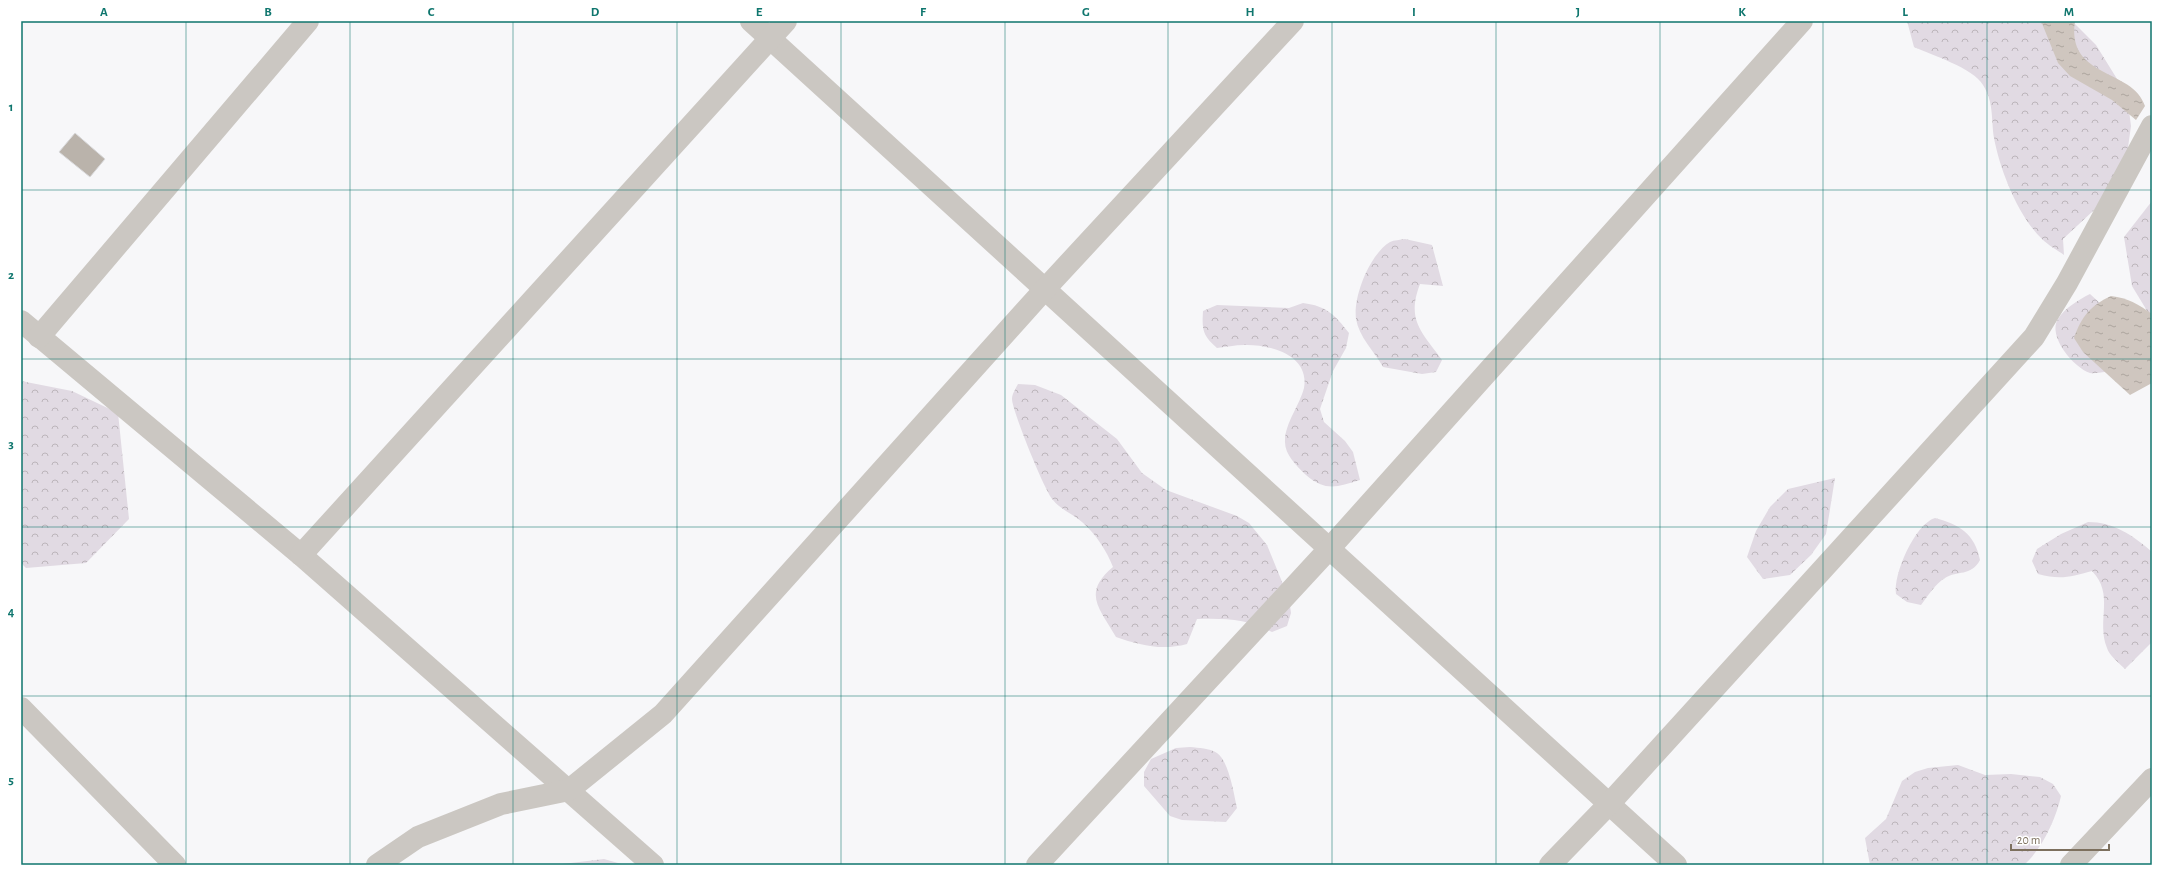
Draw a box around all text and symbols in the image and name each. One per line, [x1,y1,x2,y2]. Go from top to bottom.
text: A [100,6,108,19]
text: B [264,6,272,19]
text: C [428,6,435,19]
text: D [591,6,600,19]
text: E [756,6,763,19]
text: F [920,6,927,19]
text: G [1082,6,1090,19]
text: H [1245,6,1255,19]
text: I [1412,6,1416,19]
text: J [1576,6,1580,19]
text: K [1738,6,1746,19]
text: L [1902,6,1908,19]
text: M [2064,6,2074,19]
text: 1 [9,101,13,114]
text: 2 [8,269,14,282]
text: 3 [8,438,14,451]
text: 4 [8,606,15,619]
text: 5 [8,774,14,787]
scale bar [2011,826,2109,852]
text: 20 m [2017,834,2040,846]

